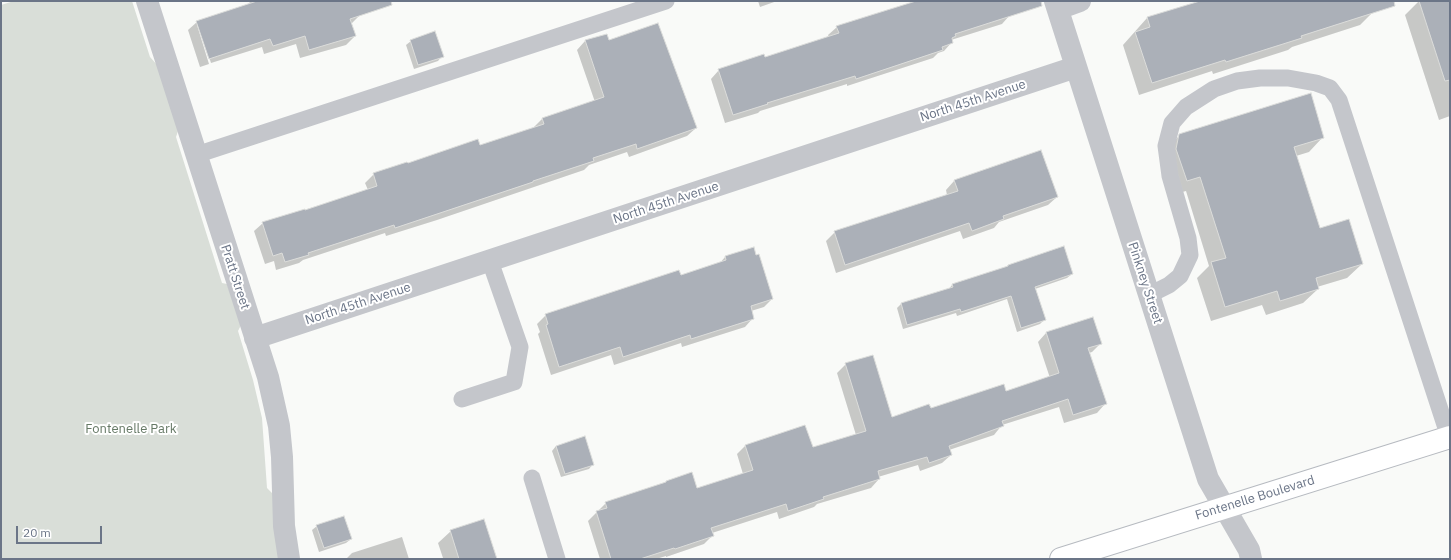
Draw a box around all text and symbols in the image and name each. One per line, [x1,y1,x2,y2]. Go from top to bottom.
street label: North 45th Avenue [918,77,1028,125]
street label: North 45th Avenue [611,179,721,227]
street label: Pinkney Street [1124,240,1166,326]
street label: Pratt Street [217,243,253,311]
street label: North 45th Avenue [303,280,413,328]
park label: Fontenelle Park [85,421,177,437]
street label: Fontenelle Boulevard [1193,472,1317,524]
scale bar [18,518,104,544]
text: 20 m [23,525,51,540]

